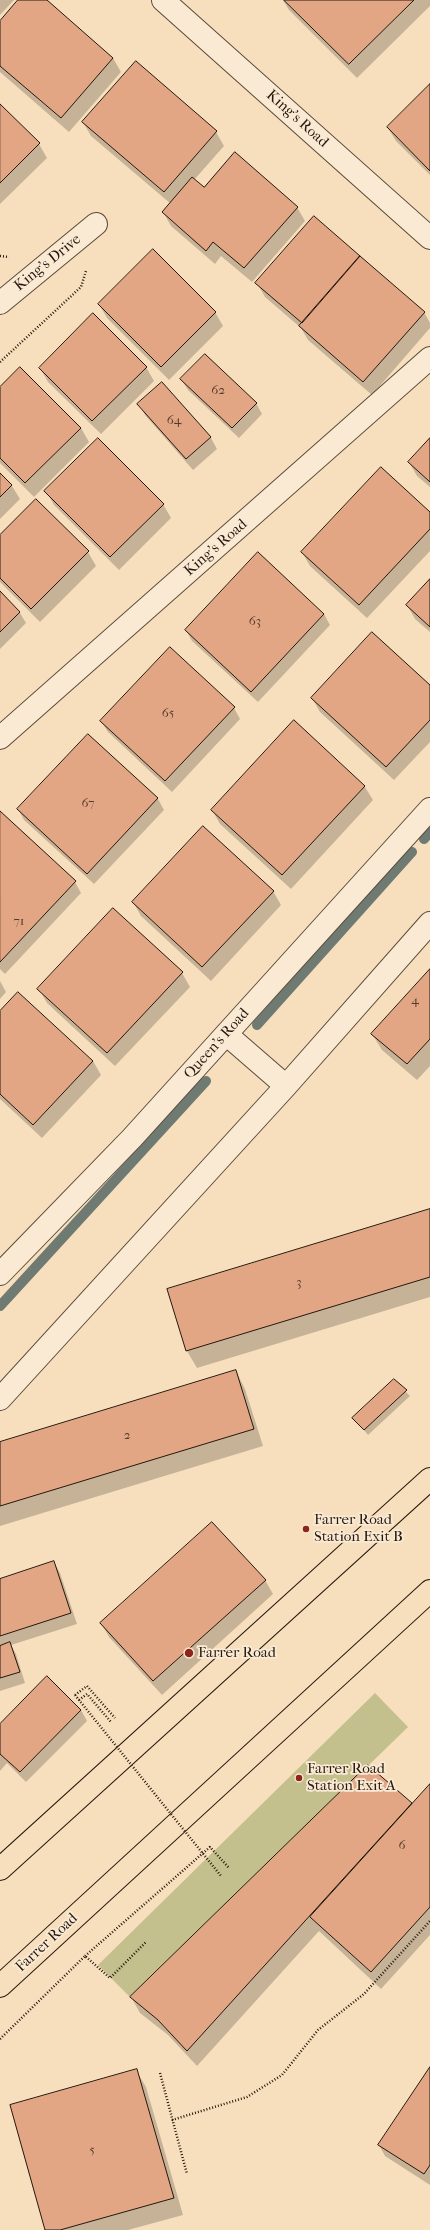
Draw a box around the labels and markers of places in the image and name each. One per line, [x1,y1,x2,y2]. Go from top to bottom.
place label: Farrer Road Station Exit B [314,1511,403,1546]
marker: Farrer Road Station Exit B [301,1524,311,1534]
place label: Farrer Road [198,1644,276,1662]
marker: Farrer Road [183,1647,195,1659]
place label: Farrer Road Station Exit A [307,1760,396,1795]
marker: Farrer Road Station Exit A [294,1773,304,1783]

